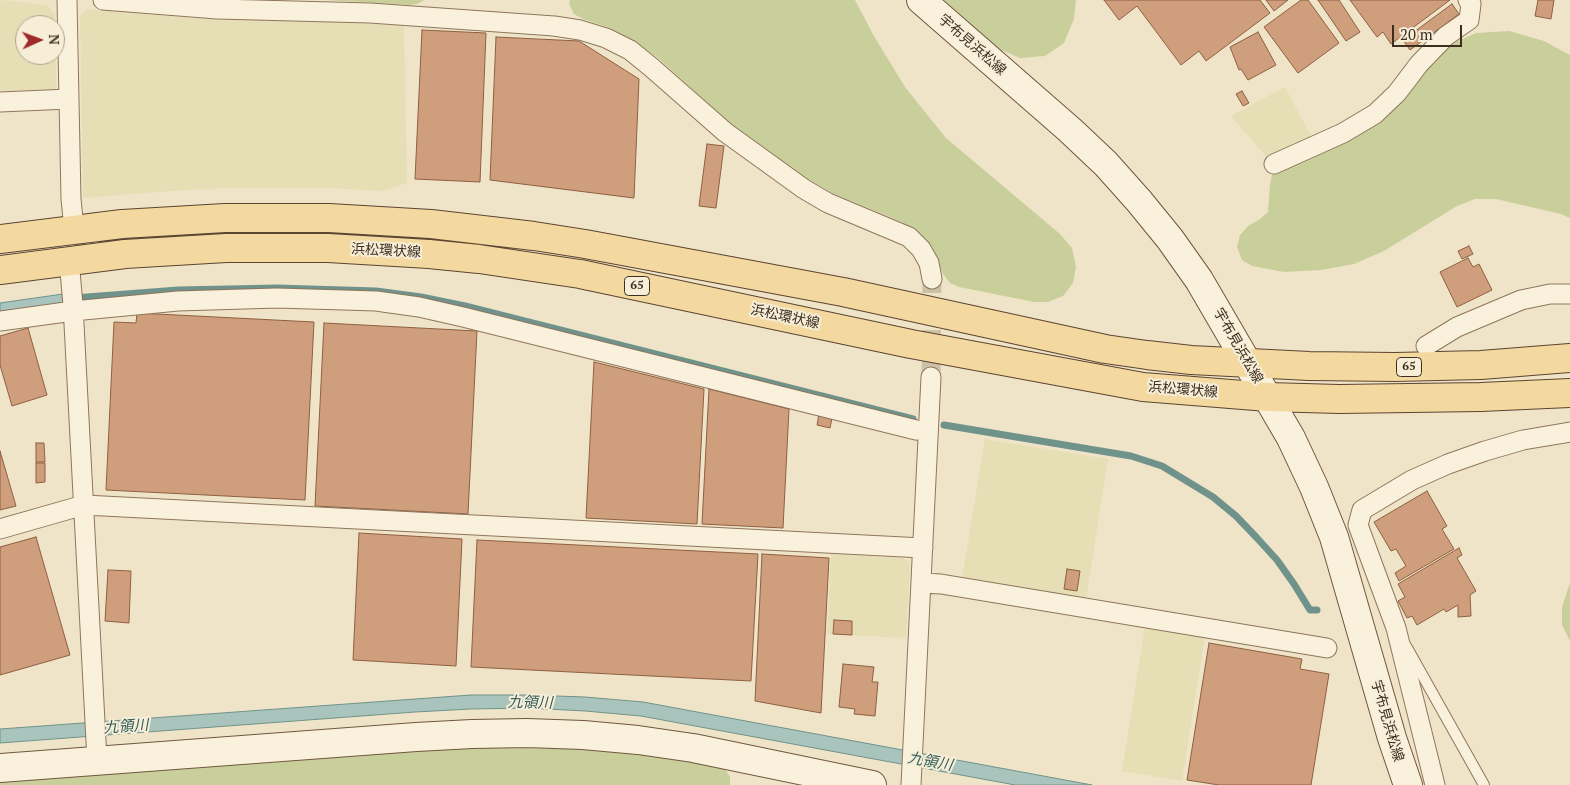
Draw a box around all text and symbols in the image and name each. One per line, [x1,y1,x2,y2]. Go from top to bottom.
street label: 宇布見浜松線 [935,11,1009,79]
north arrow [15,15,65,65]
scale bar [1395,15,1465,47]
text: 20 m [1400,24,1433,44]
text: N [45,34,64,45]
street label: 浜松環状線 [351,241,421,261]
road number: 65 [624,276,650,296]
street label: 浜松環状線 [749,302,821,332]
street label: 宇布見浜松線 [1210,305,1266,387]
road number: 65 [1396,358,1422,377]
street label: 浜松環状線 [1147,379,1219,401]
street label: 宇布見浜松線 [1367,678,1407,764]
water label: 九領川 [507,694,553,712]
water label: 九領川 [103,716,149,738]
water label: 九領川 [906,749,954,775]

